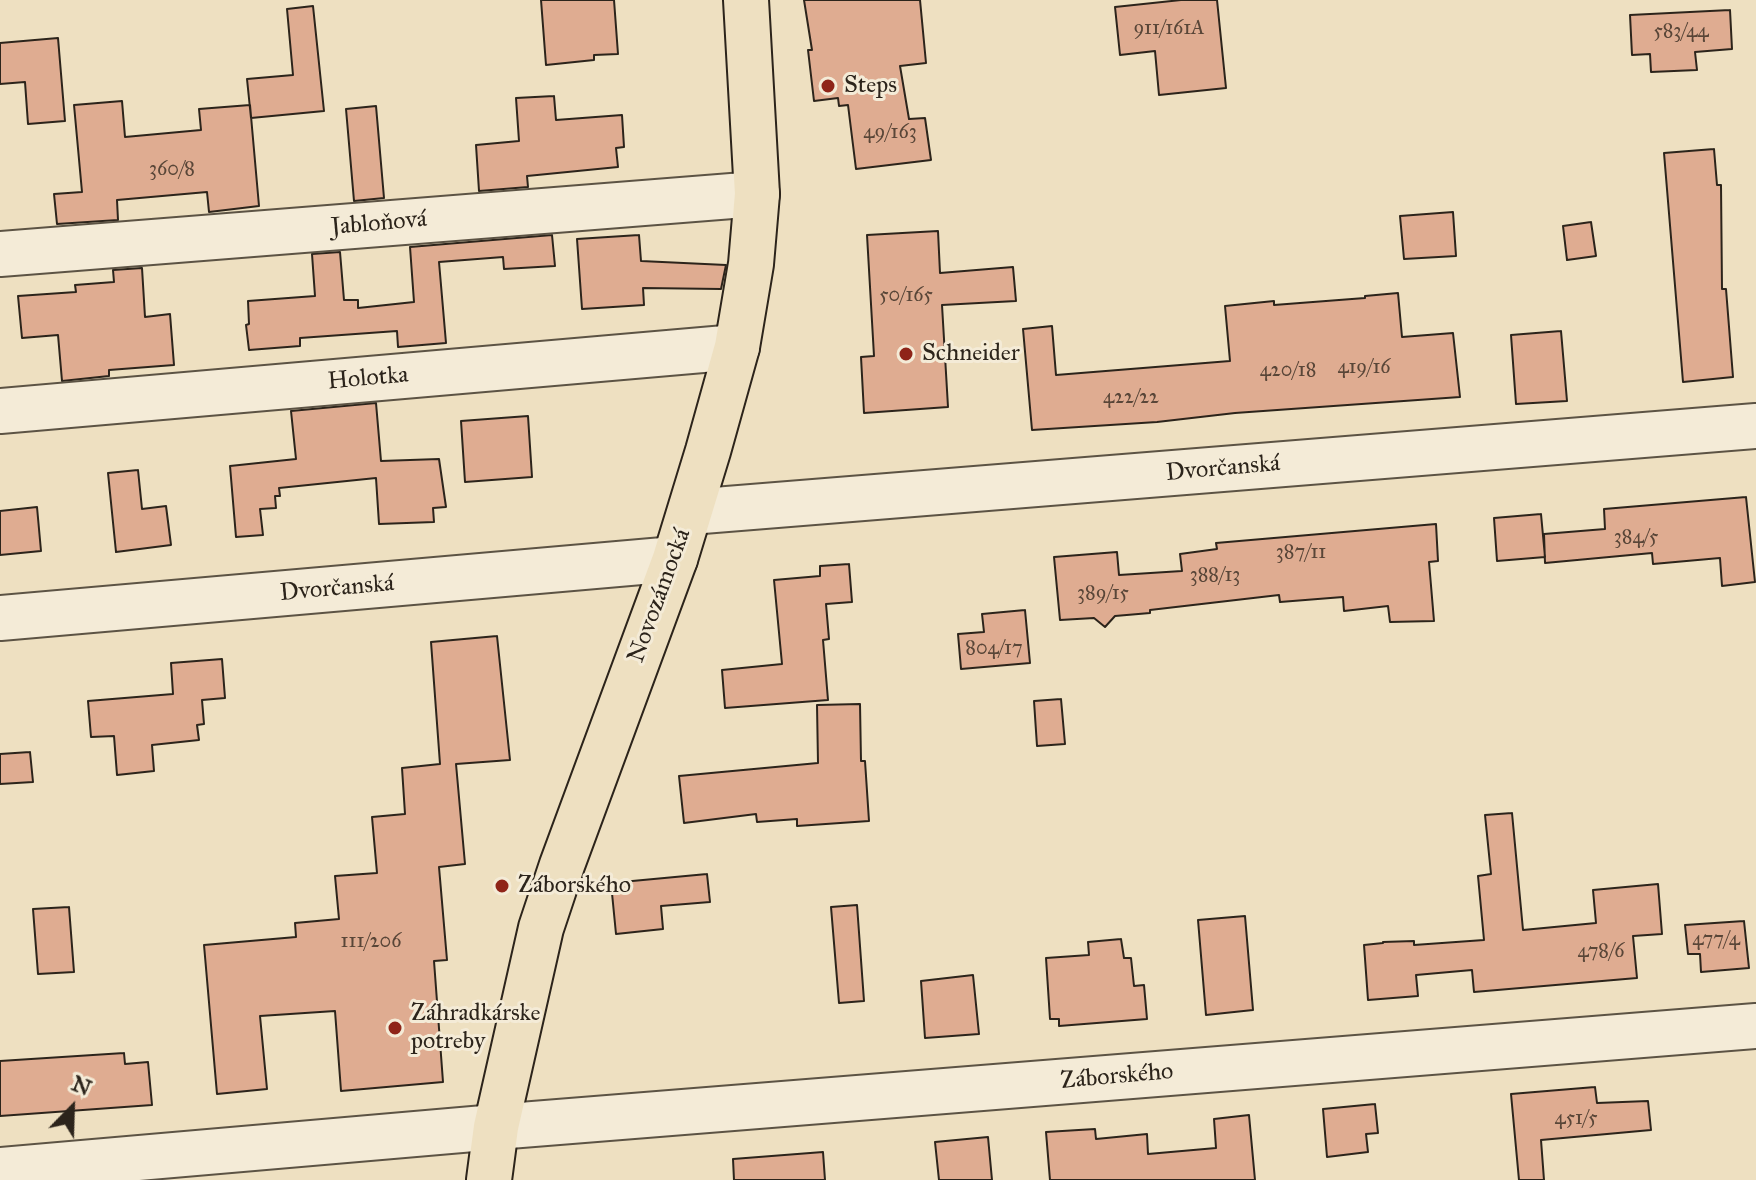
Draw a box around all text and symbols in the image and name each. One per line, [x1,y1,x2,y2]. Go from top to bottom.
house number: 911/161A [1133,17,1205,41]
house number: 583/44 [1653,20,1709,44]
place label: Steps [844,72,897,100]
marker: Steps [819,77,837,95]
house number: 49/163 [863,121,917,145]
house number: 360/8 [149,158,195,182]
street label: Jabloňová [330,205,428,243]
house number: 50/165 [879,284,933,308]
place label: Schneider [922,340,1020,368]
marker: Schneider [897,345,915,363]
house number: 419/16 [1337,356,1391,380]
house number: 420/18 [1260,359,1316,383]
street label: Holotka [326,361,410,397]
house number: 422/22 [1103,386,1159,410]
street label: Dvorčanská [1165,450,1281,488]
street label: Novozámocká [622,525,698,667]
house number: 384/5 [1614,526,1658,550]
house number: 387/11 [1276,541,1326,565]
house number: 388/13 [1190,564,1240,588]
street label: Dvorčanská [279,570,395,608]
house number: 389/15 [1077,582,1129,606]
house number: 804/17 [965,637,1023,661]
place label: Záborského [518,872,631,900]
marker: Záborského [493,877,511,895]
house number: 477/4 [1692,928,1740,952]
house number: 111/206 [341,930,401,954]
house number: 478/6 [1577,940,1625,964]
place label: Záhradkárske potreby [411,1000,541,1056]
marker: Záhradkárske potreby [386,1019,404,1037]
street label: Záborského [1059,1058,1175,1096]
north arrow [32,1068,112,1148]
text: N [68,1069,95,1102]
house number: 451/5 [1554,1107,1598,1131]

